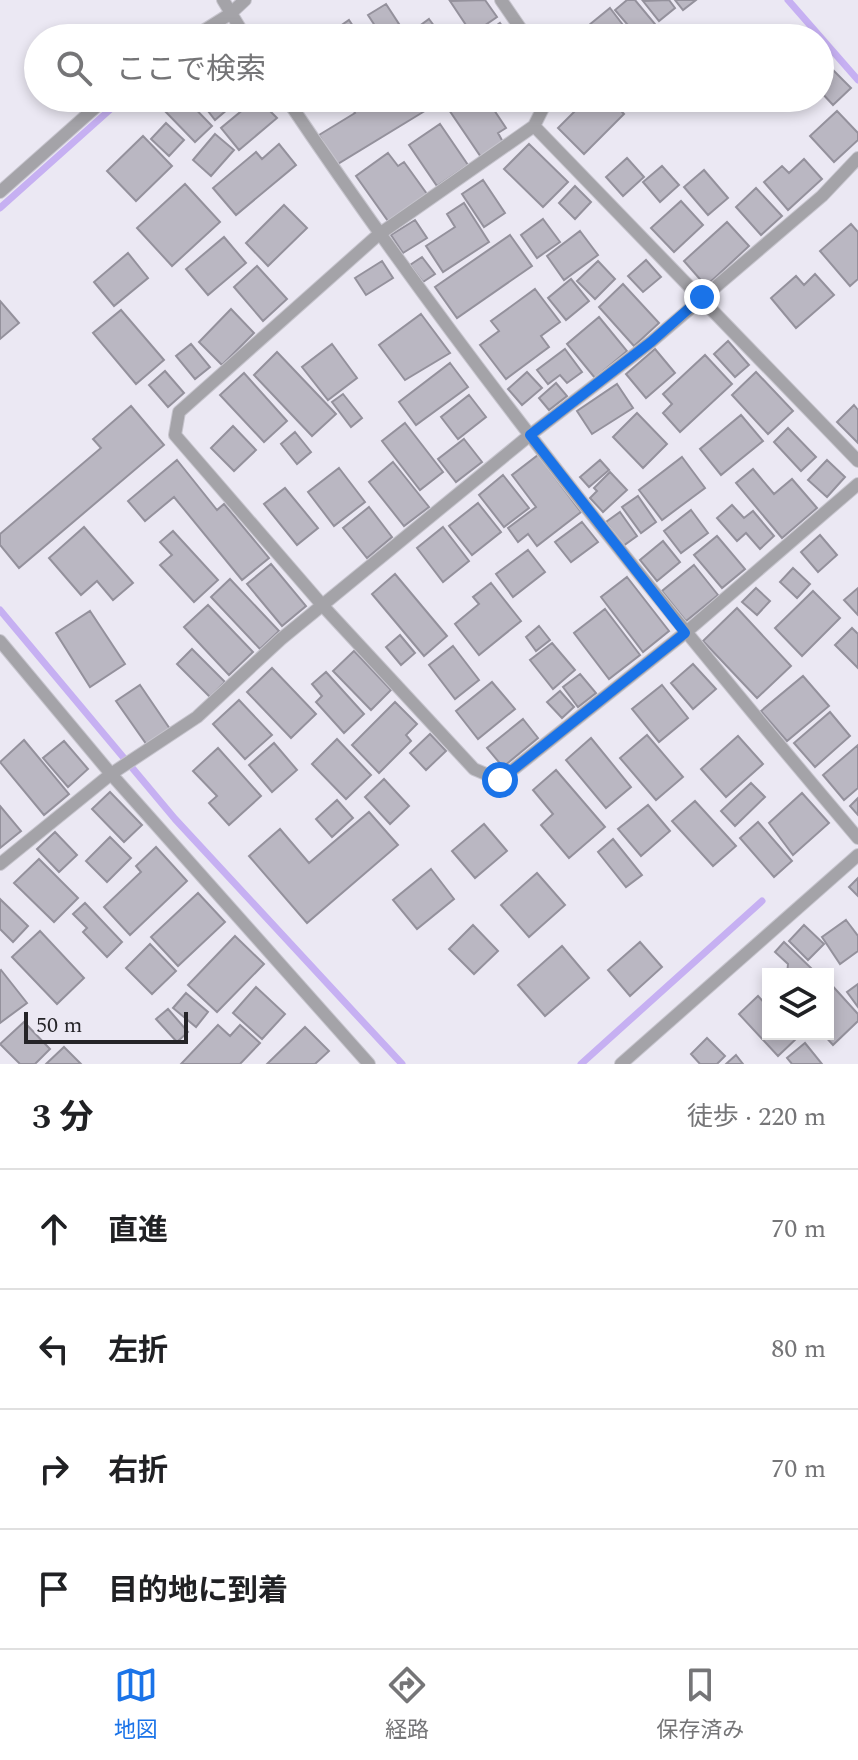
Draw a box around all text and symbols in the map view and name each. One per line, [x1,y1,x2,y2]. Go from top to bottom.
search box [24,24,834,112]
icon: search [52,46,96,90]
text: ここで検索 [116,47,266,93]
route end [684,279,720,315]
route start [482,762,518,798]
map controls [762,968,834,1040]
button: layers [762,968,834,1040]
scale bar [24,1008,188,1044]
text: 50 m [36,1009,82,1042]
text: 3 分 [32,1092,94,1144]
text: 徒歩 · 220 m [687,1097,826,1137]
icon: ahead [32,1207,76,1251]
text: 直進 [108,1208,168,1254]
text: 70 m [771,1209,826,1249]
icon: left [32,1327,76,1371]
text: 左折 [108,1328,168,1374]
text: 80 m [771,1329,826,1369]
icon: right [32,1447,76,1491]
text: 右折 [108,1448,168,1494]
text: 70 m [771,1449,826,1489]
icon: arrive [32,1567,76,1611]
text: 目的地に到着 [108,1568,288,1614]
tab: 地図 [114,1663,158,1747]
tab: 経路 [385,1663,429,1747]
tab: 保存済み [656,1663,744,1747]

